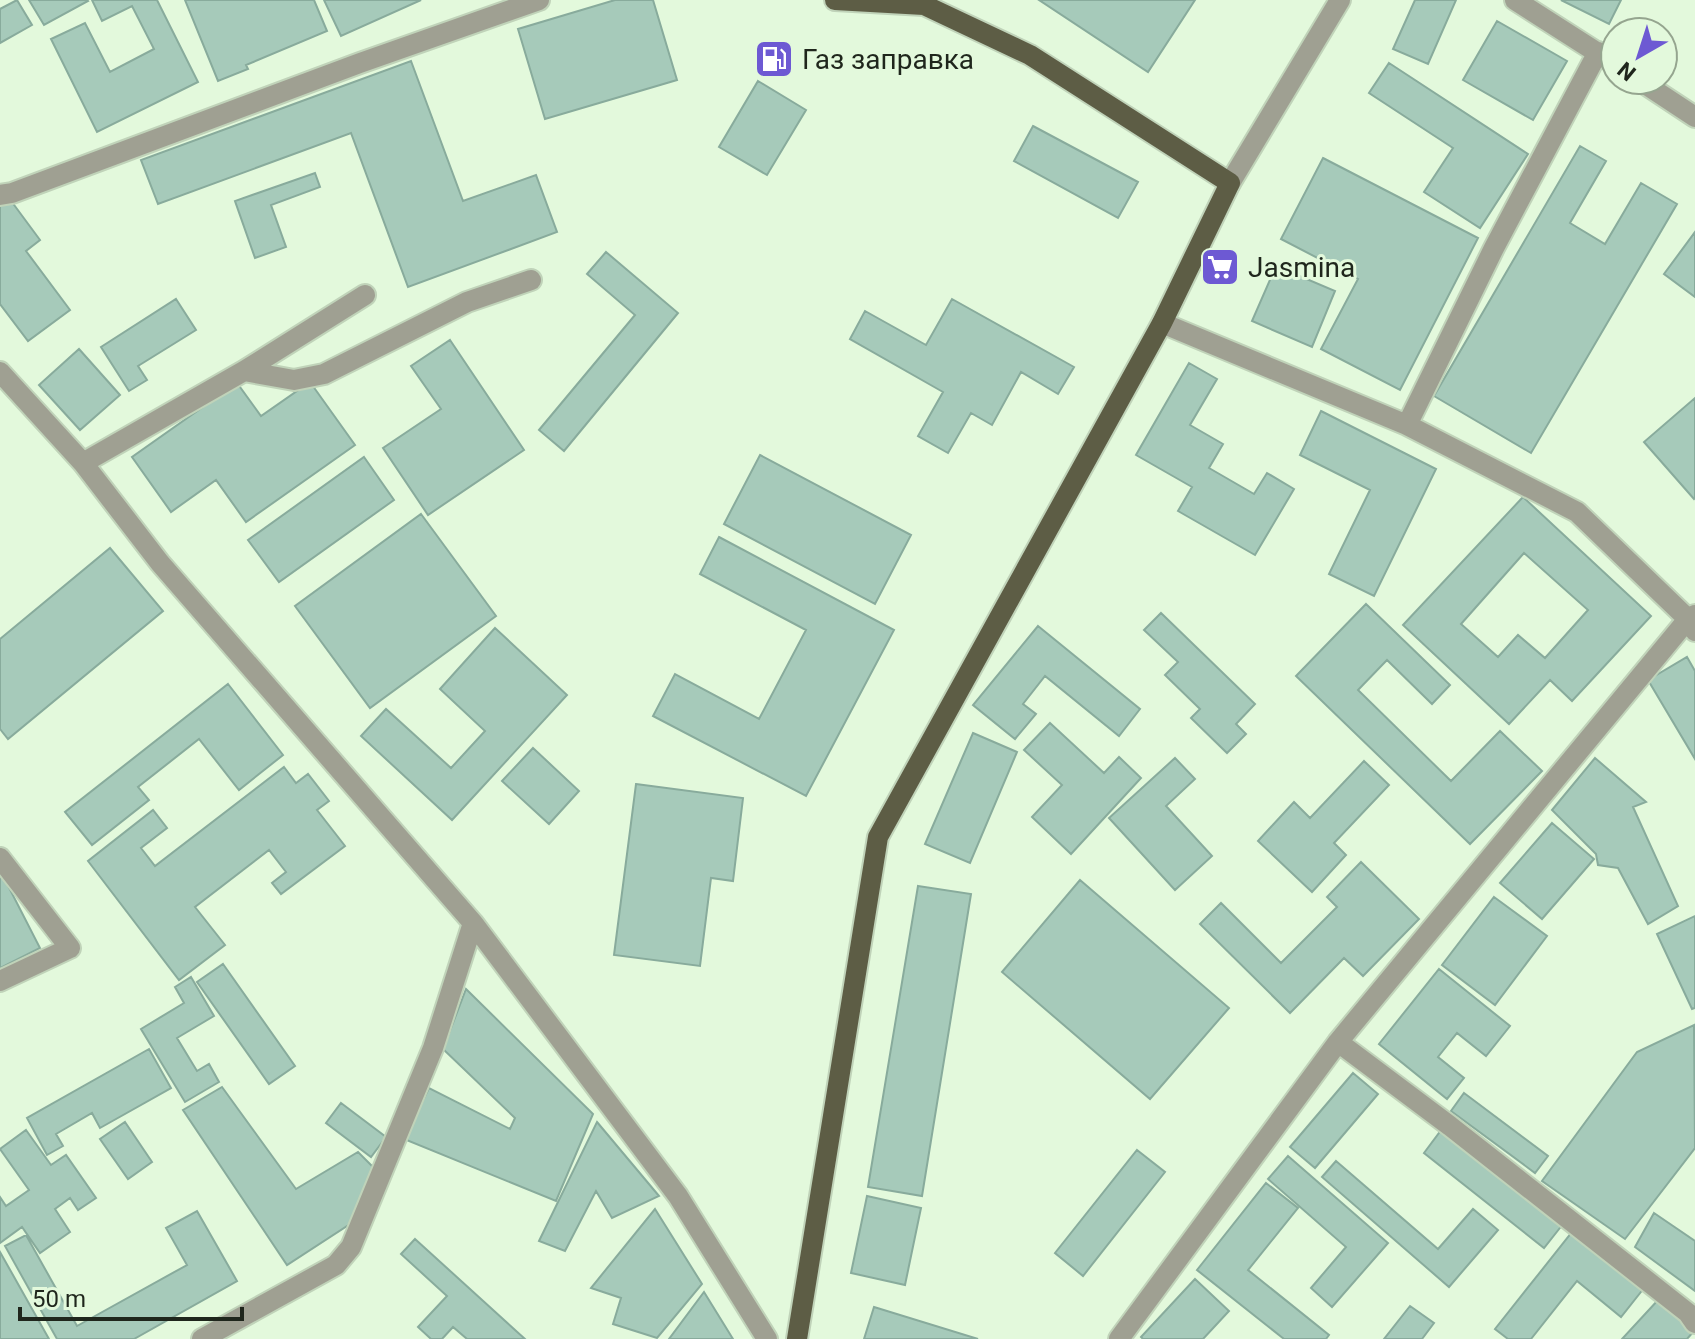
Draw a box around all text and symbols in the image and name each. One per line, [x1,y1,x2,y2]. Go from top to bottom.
north arrow [1599,16,1679,96]
fuel station icon: Газ заправка [753,38,795,80]
place label: Газ заправка [802,43,974,76]
text: N [1613,57,1641,86]
supermarket icon: Jasmina [1199,246,1241,288]
place label: Jasmina [1248,251,1355,284]
scale bar [20,1271,242,1321]
text: 50 m [32,1285,86,1313]

